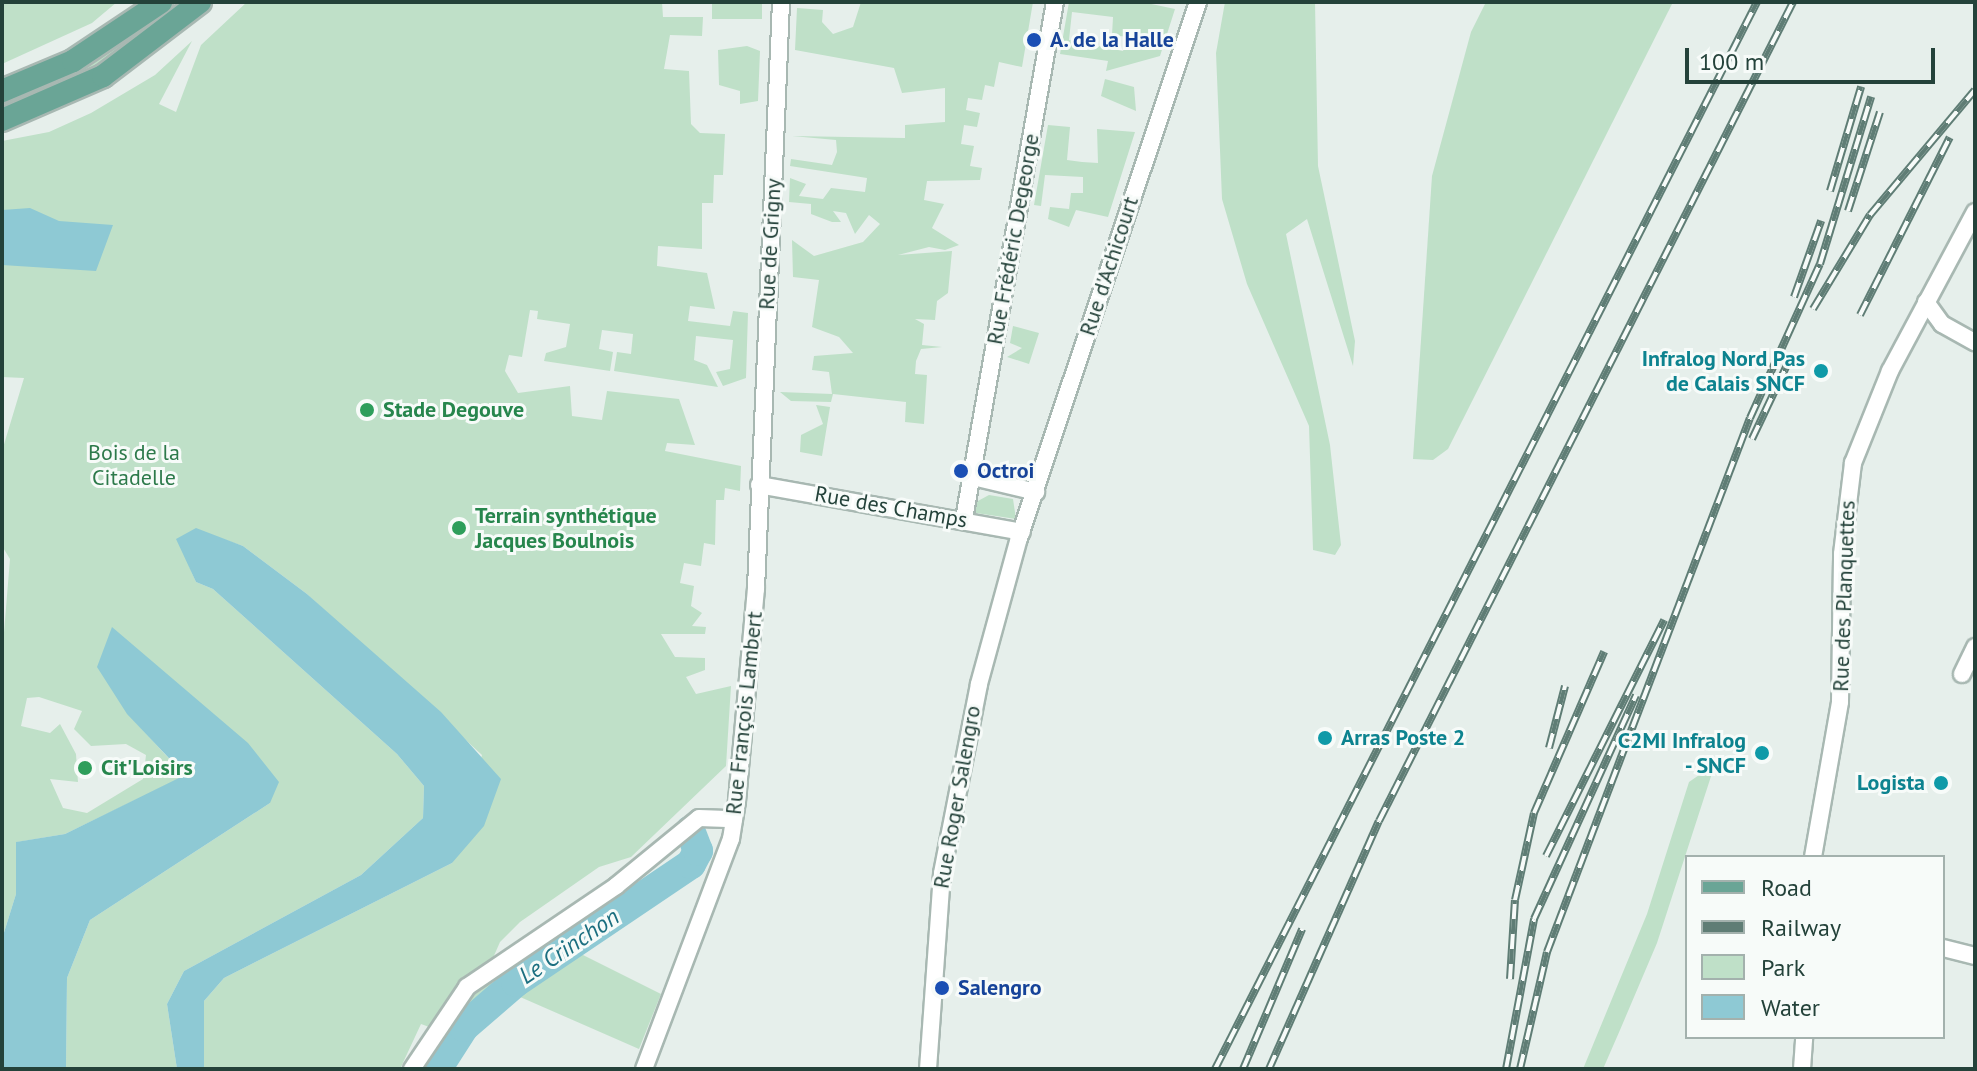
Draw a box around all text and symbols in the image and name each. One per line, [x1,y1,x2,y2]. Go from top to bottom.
place label: A. de la Halle [1050,27,1175,53]
marker: A. de la Halle [1025,31,1043,49]
scale bar [1689,32,1939,82]
text: 100 m [1699,46,1764,77]
street label: Rue Frédéric Degeorge [981,131,1045,347]
street label: Rue de Grigny [753,178,787,310]
street label: Rue d'Achicourt [1074,193,1144,339]
place label: Infralog Nord Pas de Calais SNCF [1642,345,1805,396]
marker: Infralog Nord Pas de Calais SNCF [1812,362,1830,380]
place label: Stade Degouve [383,397,524,423]
marker: Stade Degouve [358,401,376,419]
park label: Bois de la Citadelle [88,439,180,490]
place label: Octroi [977,458,1034,484]
marker: Octroi [952,462,970,480]
street label: Rue des Champs [813,481,969,533]
street label: Rue des Planquettes [1827,500,1861,692]
place label: Terrain synthétique Jacques Boulnois [475,502,657,554]
marker: Terrain synthétique Jacques Boulnois [450,519,468,537]
street label: Rue François Lambert [720,610,768,816]
street label: Rue Roger Salengro [928,703,986,891]
place label: Arras Poste 2 [1341,725,1465,751]
place label: C2MI Infralog - SNCF [1618,727,1746,778]
marker: Arras Poste 2 [1316,729,1334,747]
marker: C2MI Infralog - SNCF [1753,744,1771,762]
place label: Cit'Loisirs [101,755,193,781]
marker: Cit'Loisirs [76,759,94,777]
place label: Logista [1857,770,1925,796]
marker: Logista [1932,774,1950,792]
legend [1685,855,1945,1039]
text: Road [1761,872,1812,903]
water label: Le Crinchon [513,902,625,990]
text: Railway [1761,912,1841,943]
text: Park [1761,952,1805,983]
place label: Salengro [958,975,1042,1001]
marker: Salengro [933,979,951,997]
text: Water [1761,992,1820,1023]

